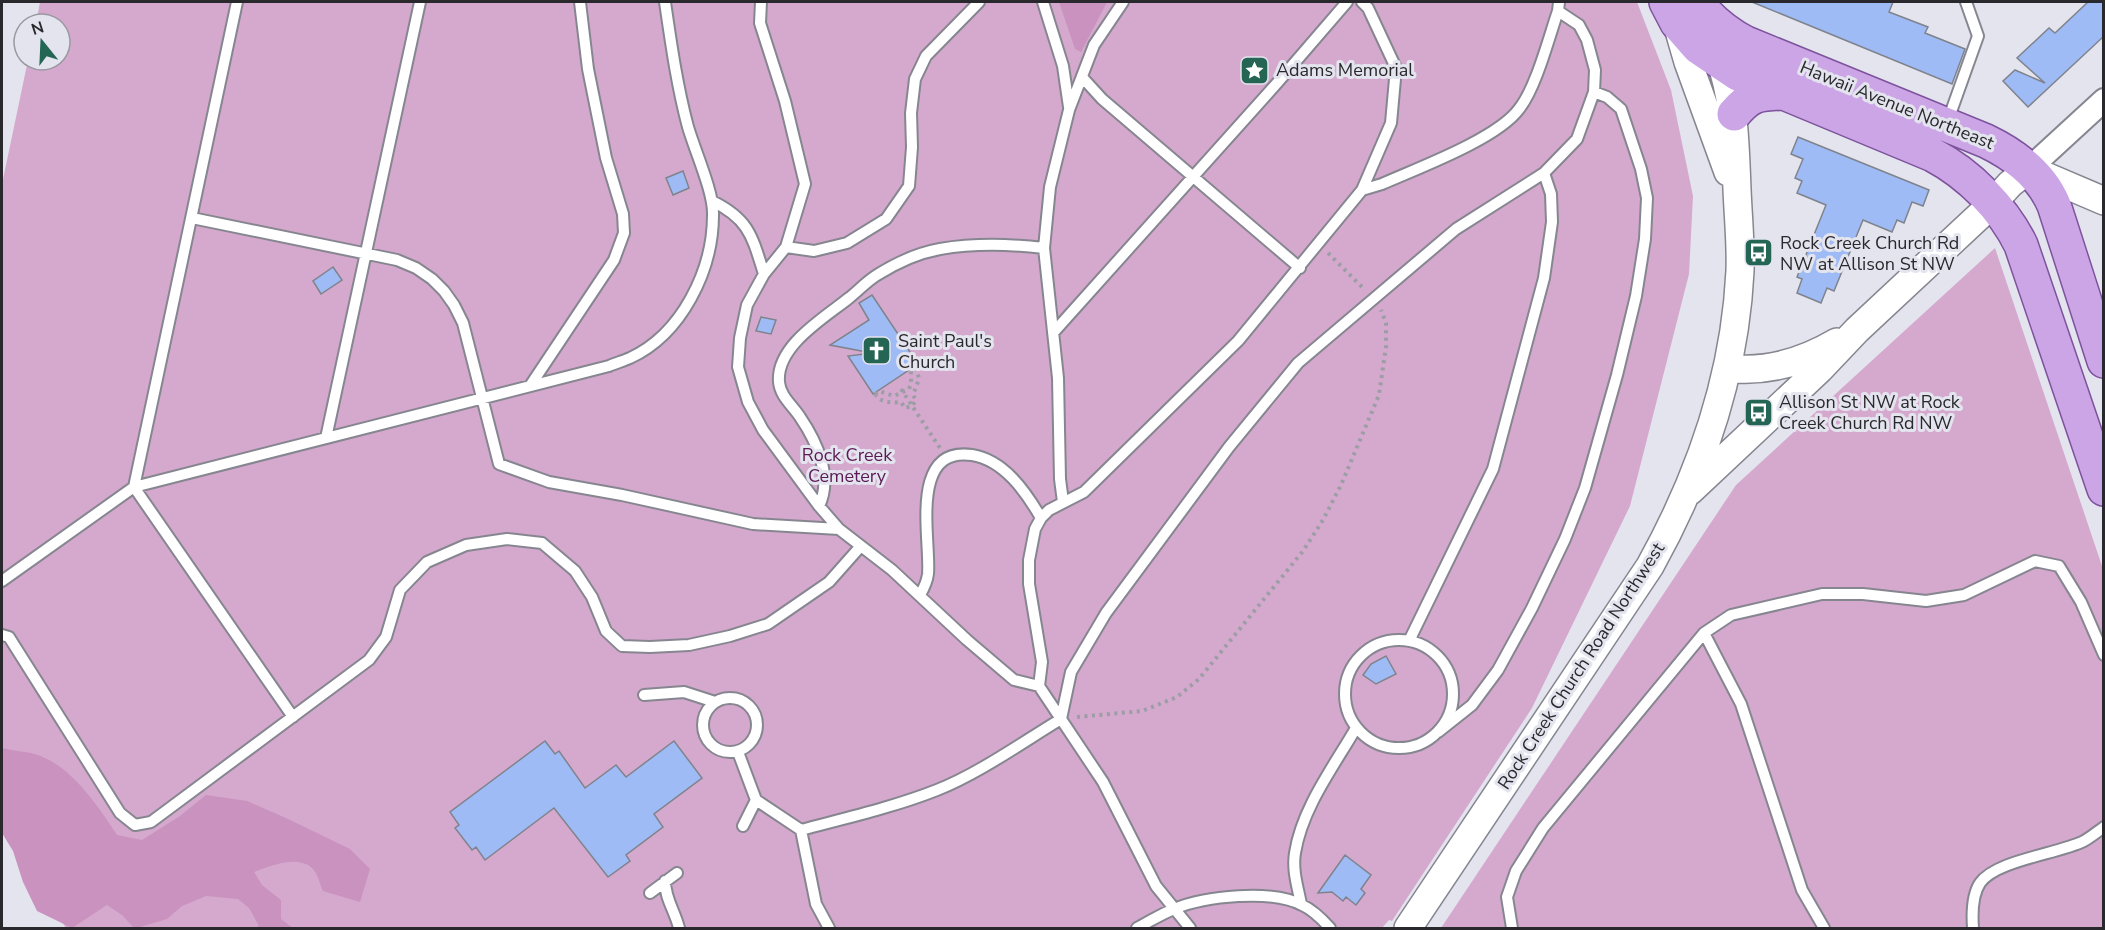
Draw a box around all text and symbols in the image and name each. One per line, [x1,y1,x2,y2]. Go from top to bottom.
north arrow [12,12,72,72]
text: N [29,16,47,41]
place icon: Adams Memorial [1239,54,1271,86]
street label: Hawaii Avenue Northeast [1796,55,1998,155]
place label: Adams Memorial [1276,58,1414,82]
place label: Rock Creek Church Rd NW at Allison St NW [1780,231,1959,276]
bus stop icon: Rock Creek Church Rd NW at Allison St NW [1743,237,1775,269]
place label: Saint Paul's Church [898,329,992,374]
church icon: Saint Paul's Church [861,335,893,367]
place label: Allison St NW at Rock Creek Church Rd NW [1779,390,1961,435]
bus stop icon: Allison St NW at Rock Creek Church Rd NW [1742,396,1774,428]
park label: Rock Creek Cemetery [802,443,893,488]
street label: Rock Creek Church Road Northwest [1492,537,1670,794]

